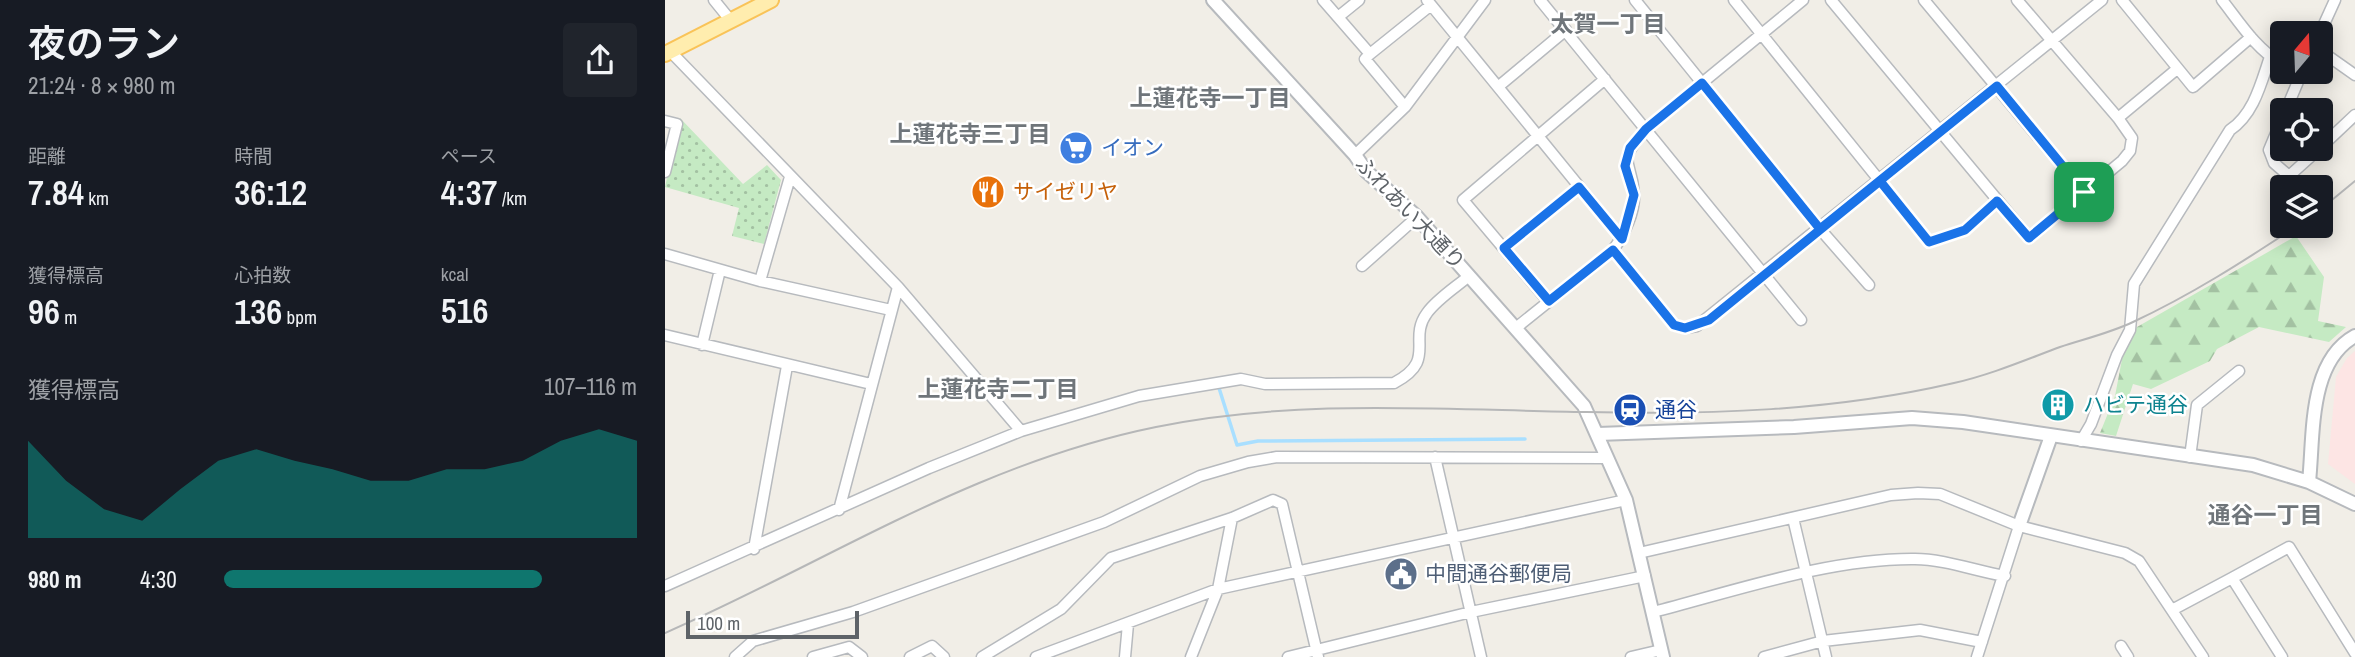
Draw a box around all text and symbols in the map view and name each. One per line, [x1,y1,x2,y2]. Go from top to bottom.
district label: 太賀一丁目 [1551,8,1666,39]
text: 夜のラン [28,18,180,69]
north arrow [2270,21,2333,84]
map controls [2270,21,2333,238]
button: share [563,23,637,97]
text: 21:24 · 8 × 980 m [28,70,175,101]
district label: 上蓮花寺一丁目 [1130,82,1291,113]
button: locate [2270,98,2333,161]
district label: 上蓮花寺三丁目 [890,118,1051,149]
supermarket icon: イオン [1057,129,1095,167]
place label: イオン [1101,133,1164,162]
text: 距離 [28,143,66,169]
text: 時間 [234,143,272,169]
text: ペース [441,143,497,169]
street label: ふれあい大通り [1349,150,1472,276]
pin [2054,162,2114,222]
text: 7.84 [28,169,84,216]
text: 36:12 [234,169,307,216]
text: 4:37 [441,169,498,216]
restaurant icon: サイゼリヤ [969,173,1007,211]
icon: arrive [2065,173,2103,211]
button: layers [2270,175,2333,238]
place label: サイゼリヤ [1013,177,1118,206]
text: km [84,185,109,211]
text: /km [498,185,527,211]
text: kcal [441,261,468,287]
text: 獲得標高 [28,262,104,288]
text: 心拍数 [234,262,291,288]
text: 516 [441,287,489,334]
text: 96 [28,288,60,335]
text: 136 [234,288,282,335]
text: m [60,304,77,330]
text: bpm [282,304,317,330]
text: 107–116 m [544,371,637,402]
district label: 上蓮花寺二丁目 [918,373,1079,404]
text: 獲得標高 [28,374,120,405]
building icon: ハビテ通谷 [2039,386,2077,424]
place label: ハビテ通谷 [2083,390,2188,419]
station icon: 通谷 [1611,391,1649,429]
place label: 通谷 [1655,395,1697,424]
district label: 通谷一丁目 [2208,499,2323,530]
public building icon: 中間通谷郵便局 [1382,555,1420,593]
place label: 中間通谷郵便局 [1425,559,1572,588]
text: 980 m [28,564,81,595]
text: 4:30 [140,564,177,595]
scale bar [686,608,859,640]
text: 100 m [697,610,740,636]

